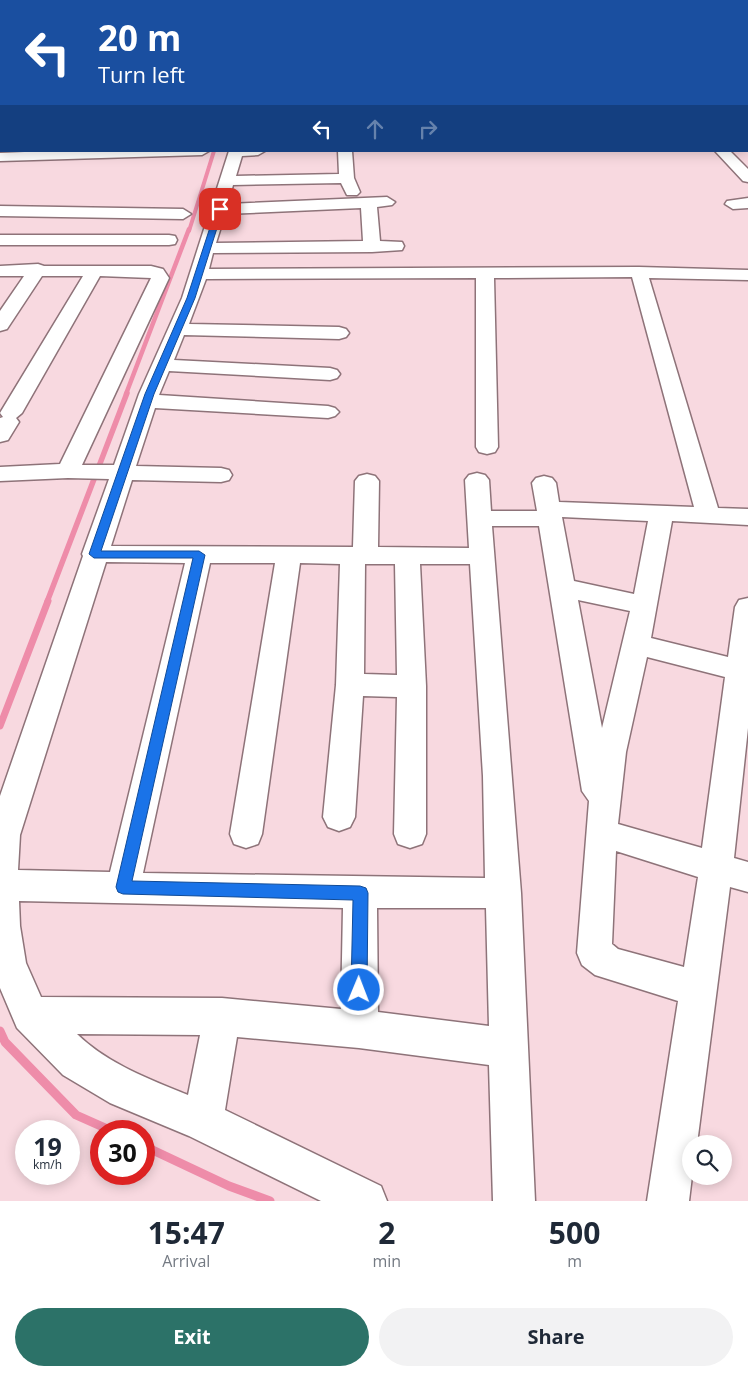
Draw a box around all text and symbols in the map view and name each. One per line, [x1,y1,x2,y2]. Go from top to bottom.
text: 20 m [98,14,181,61]
icon: left [15,20,80,85]
text: Turn left [98,59,185,89]
icon: left [308,115,336,143]
icon: ahead [361,115,389,143]
icon: right [414,115,442,143]
pin [199,188,241,230]
icon: arrive [206,195,234,223]
position arrow [332,963,384,1015]
speed limit sign: 30 [90,1120,155,1185]
text: 19 [33,1129,62,1163]
map controls [682,1135,732,1185]
button: search [682,1135,732,1185]
text: km/h [33,1156,62,1173]
text: 15:47 [148,1212,225,1253]
text: 2 [378,1212,395,1253]
text: 500 [549,1212,600,1253]
text: Arrival [162,1250,210,1272]
text: min [373,1250,401,1272]
text: m [567,1250,582,1272]
button: Exit [15,1308,369,1366]
button: Share [379,1308,733,1366]

